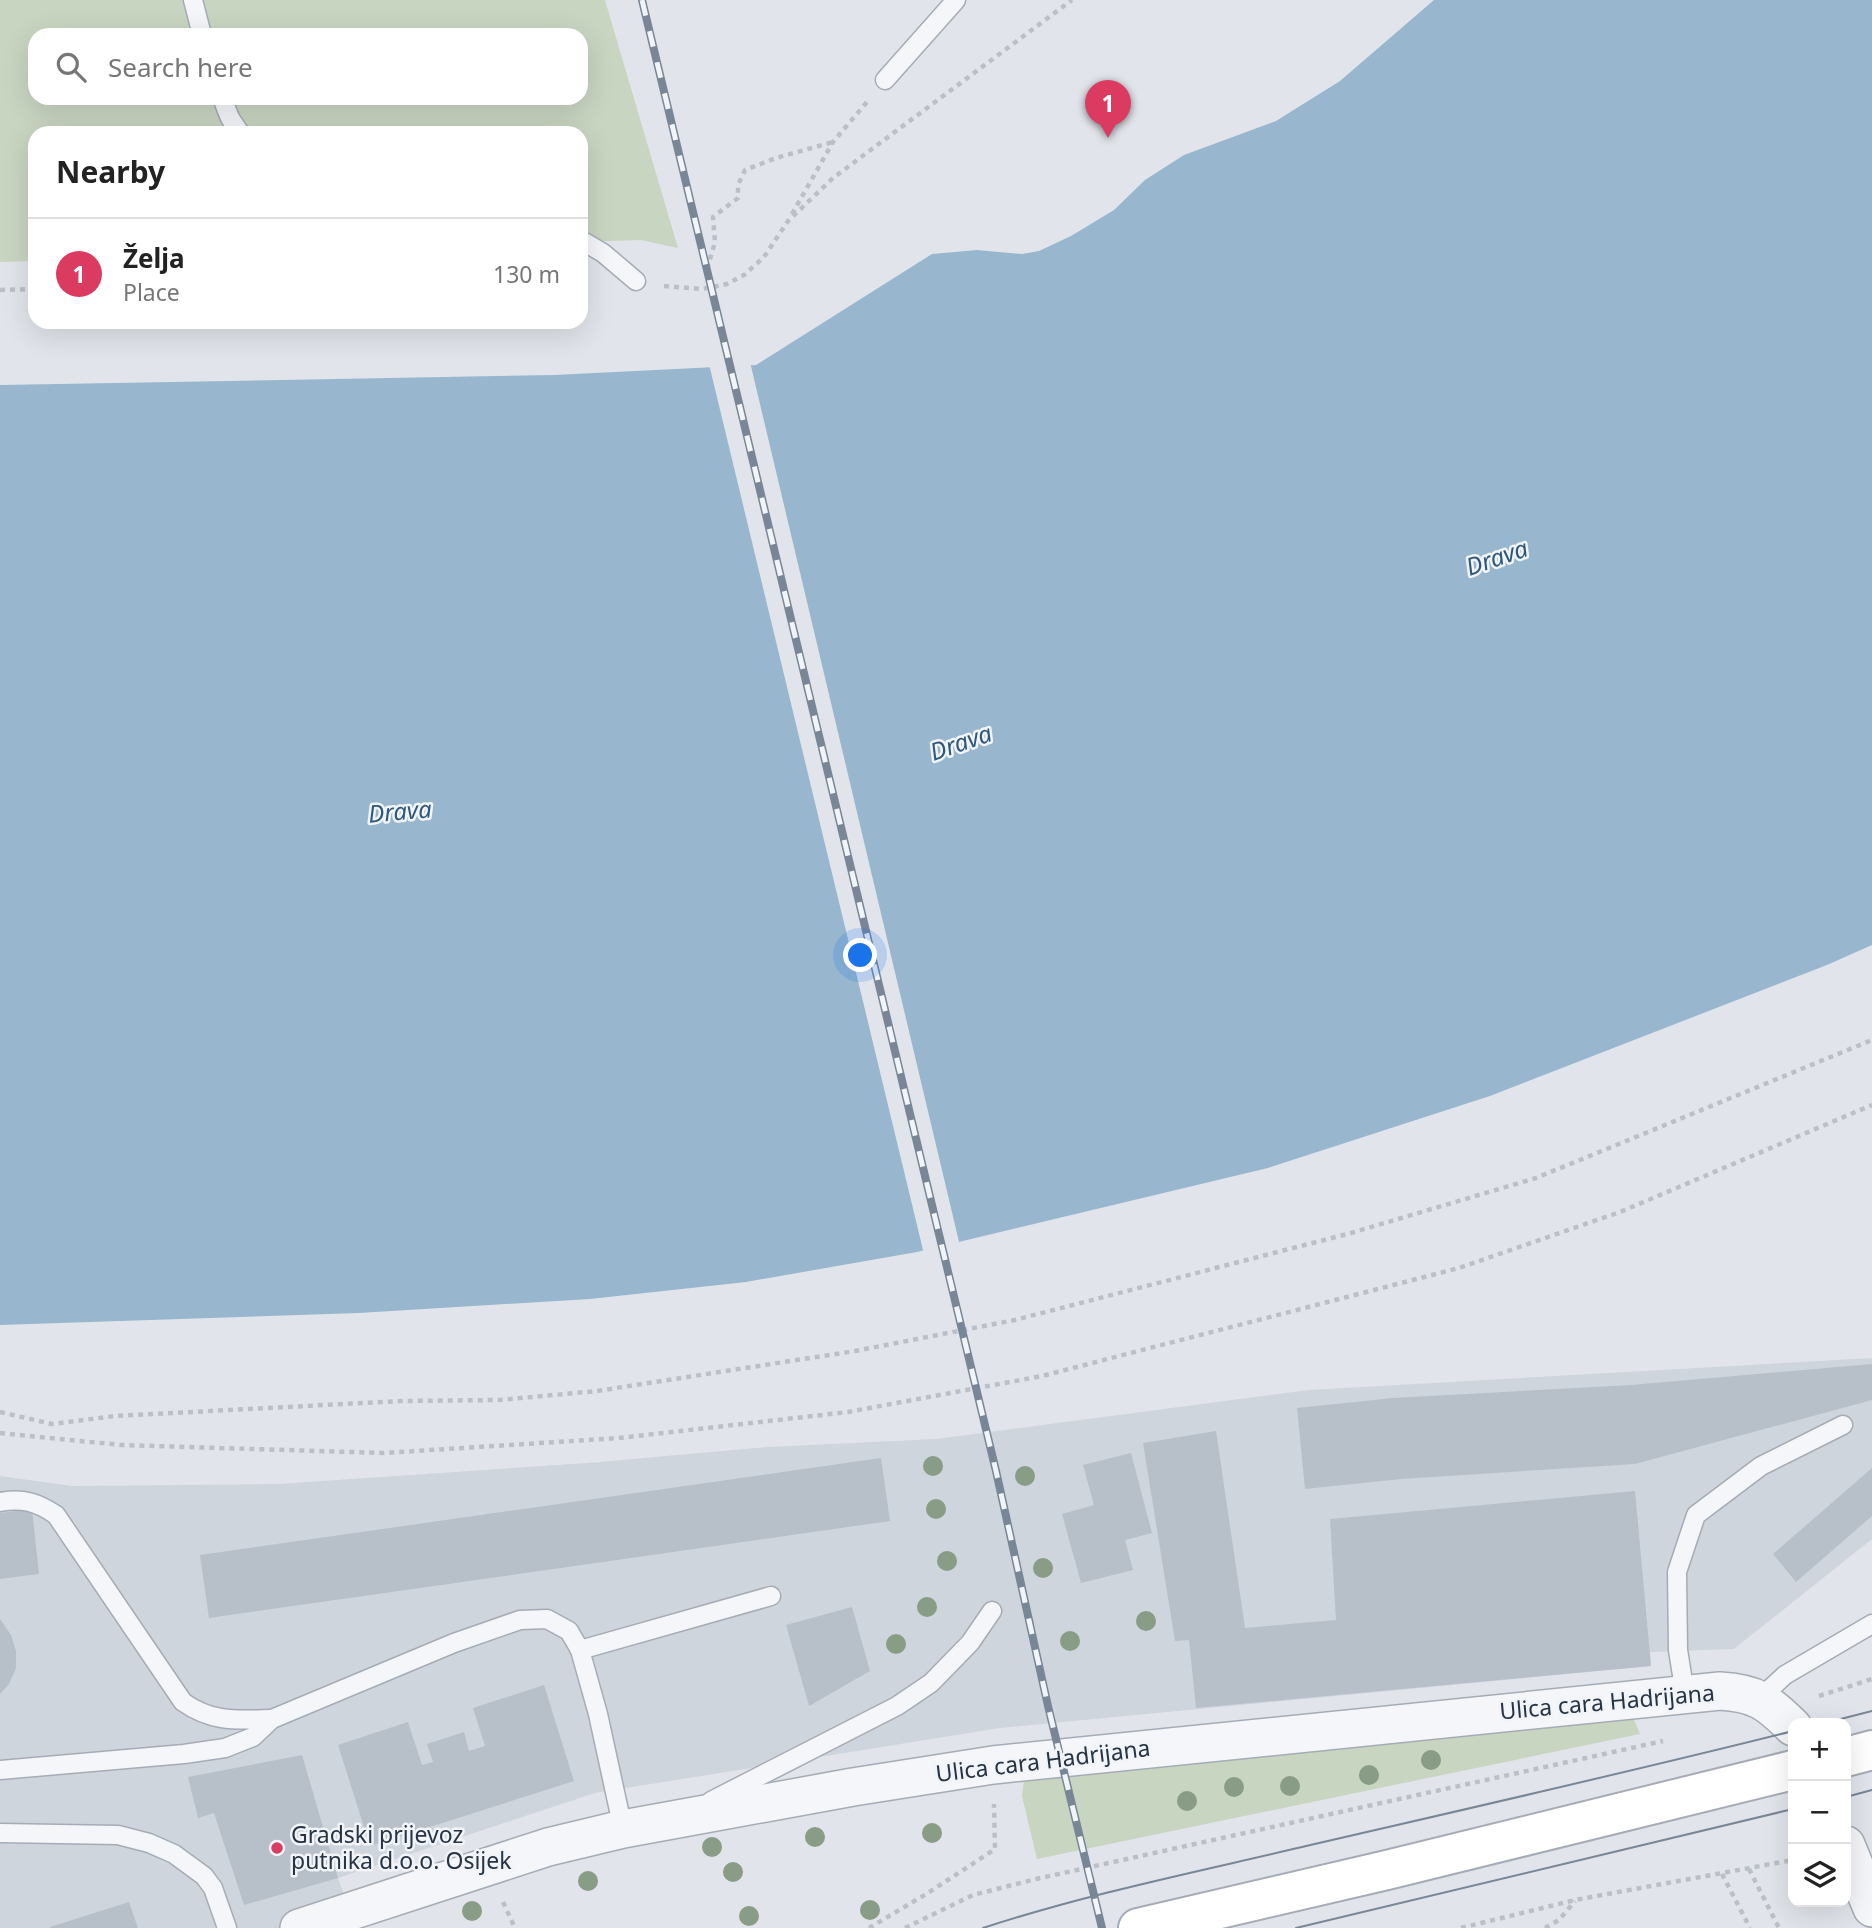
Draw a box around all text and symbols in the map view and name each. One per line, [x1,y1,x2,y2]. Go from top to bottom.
search box [28,28,588,105]
icon: search [52,48,90,86]
text: Search here [108,49,253,85]
pin: 1 [1085,80,1131,138]
text: Nearby [56,151,165,192]
text: Želja [123,240,185,276]
text: 1 [72,258,86,290]
text: 130 m [493,258,560,290]
text: Place [123,276,180,308]
water label: Drava [1461,531,1532,583]
water label: Drava [925,716,996,768]
water label: Drava [367,791,433,830]
your location [843,938,877,972]
street label: Ulica cara Hadrijana [1498,1676,1716,1726]
map controls [1788,1718,1851,1907]
button: + [1788,1718,1851,1781]
street label: Ulica cara Hadrijana [934,1731,1152,1789]
button: − [1788,1781,1851,1844]
place label: Gradski prijevoz putnika d.o.o. Osijek [291,1818,512,1876]
marker: Gradski prijevoz putnika d.o.o. Osijek [269,1840,285,1856]
button: layers [1788,1844,1851,1907]

